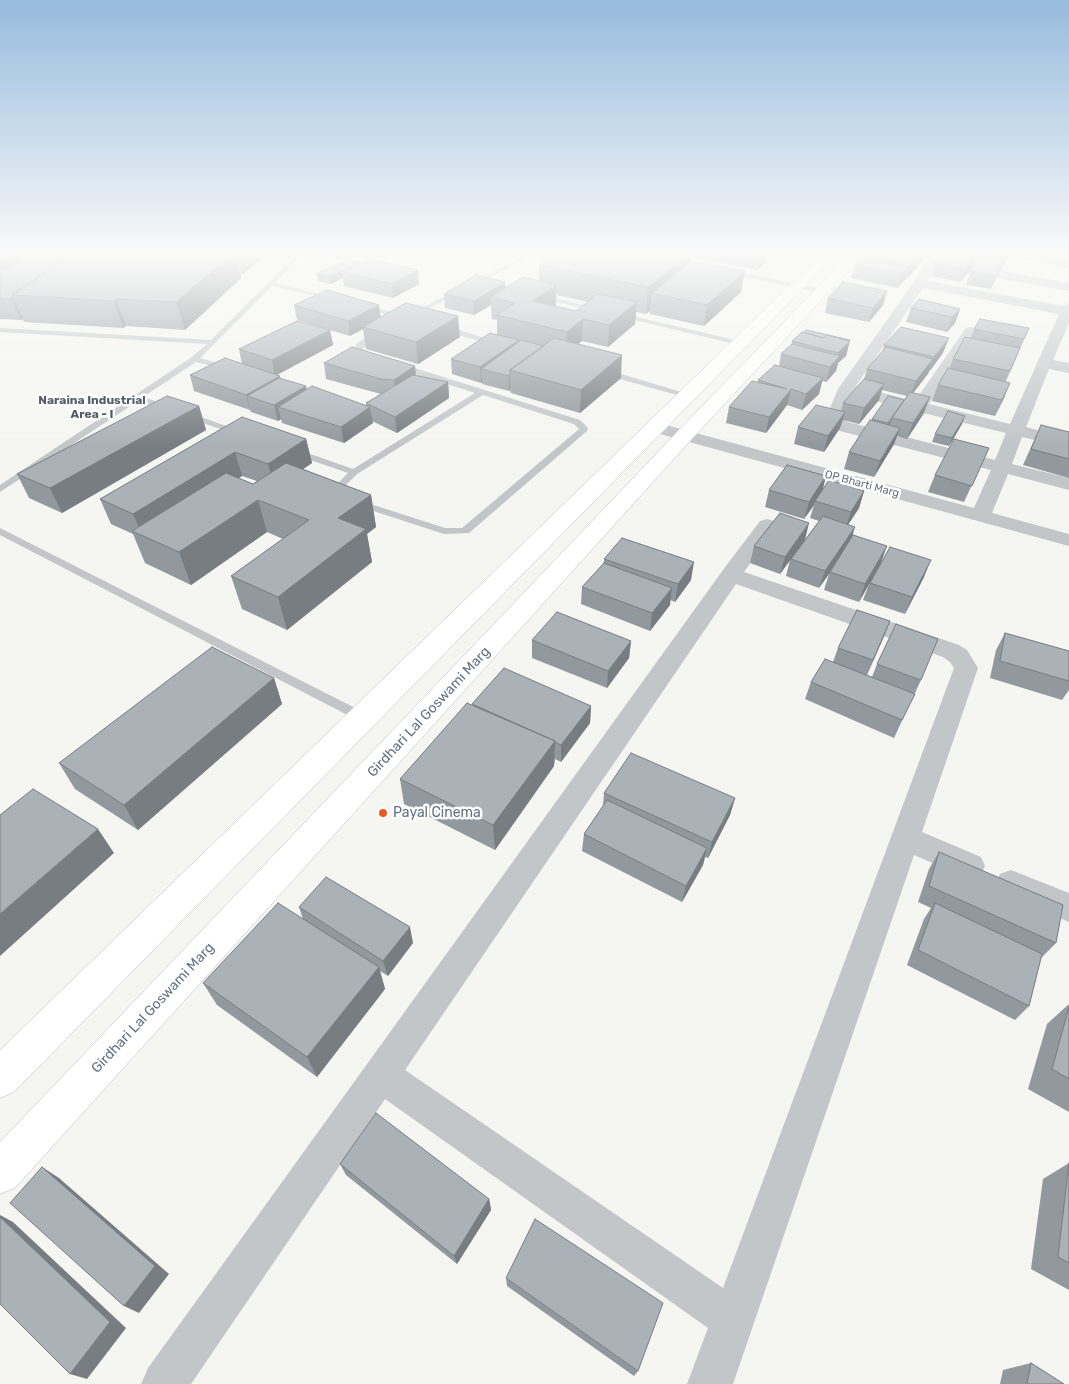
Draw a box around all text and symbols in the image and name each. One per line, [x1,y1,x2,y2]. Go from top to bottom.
district label: Naraina Industrial Area - I [38,394,146,422]
street label: OP Bharti Marg [823,468,901,500]
street label: Girdhari Lal Goswami Marg [364,643,494,781]
place label: Payal Cinema [393,805,481,821]
marker: Payal Cinema [377,807,389,819]
street label: Girdhari Lal Goswami Marg [88,939,218,1077]

